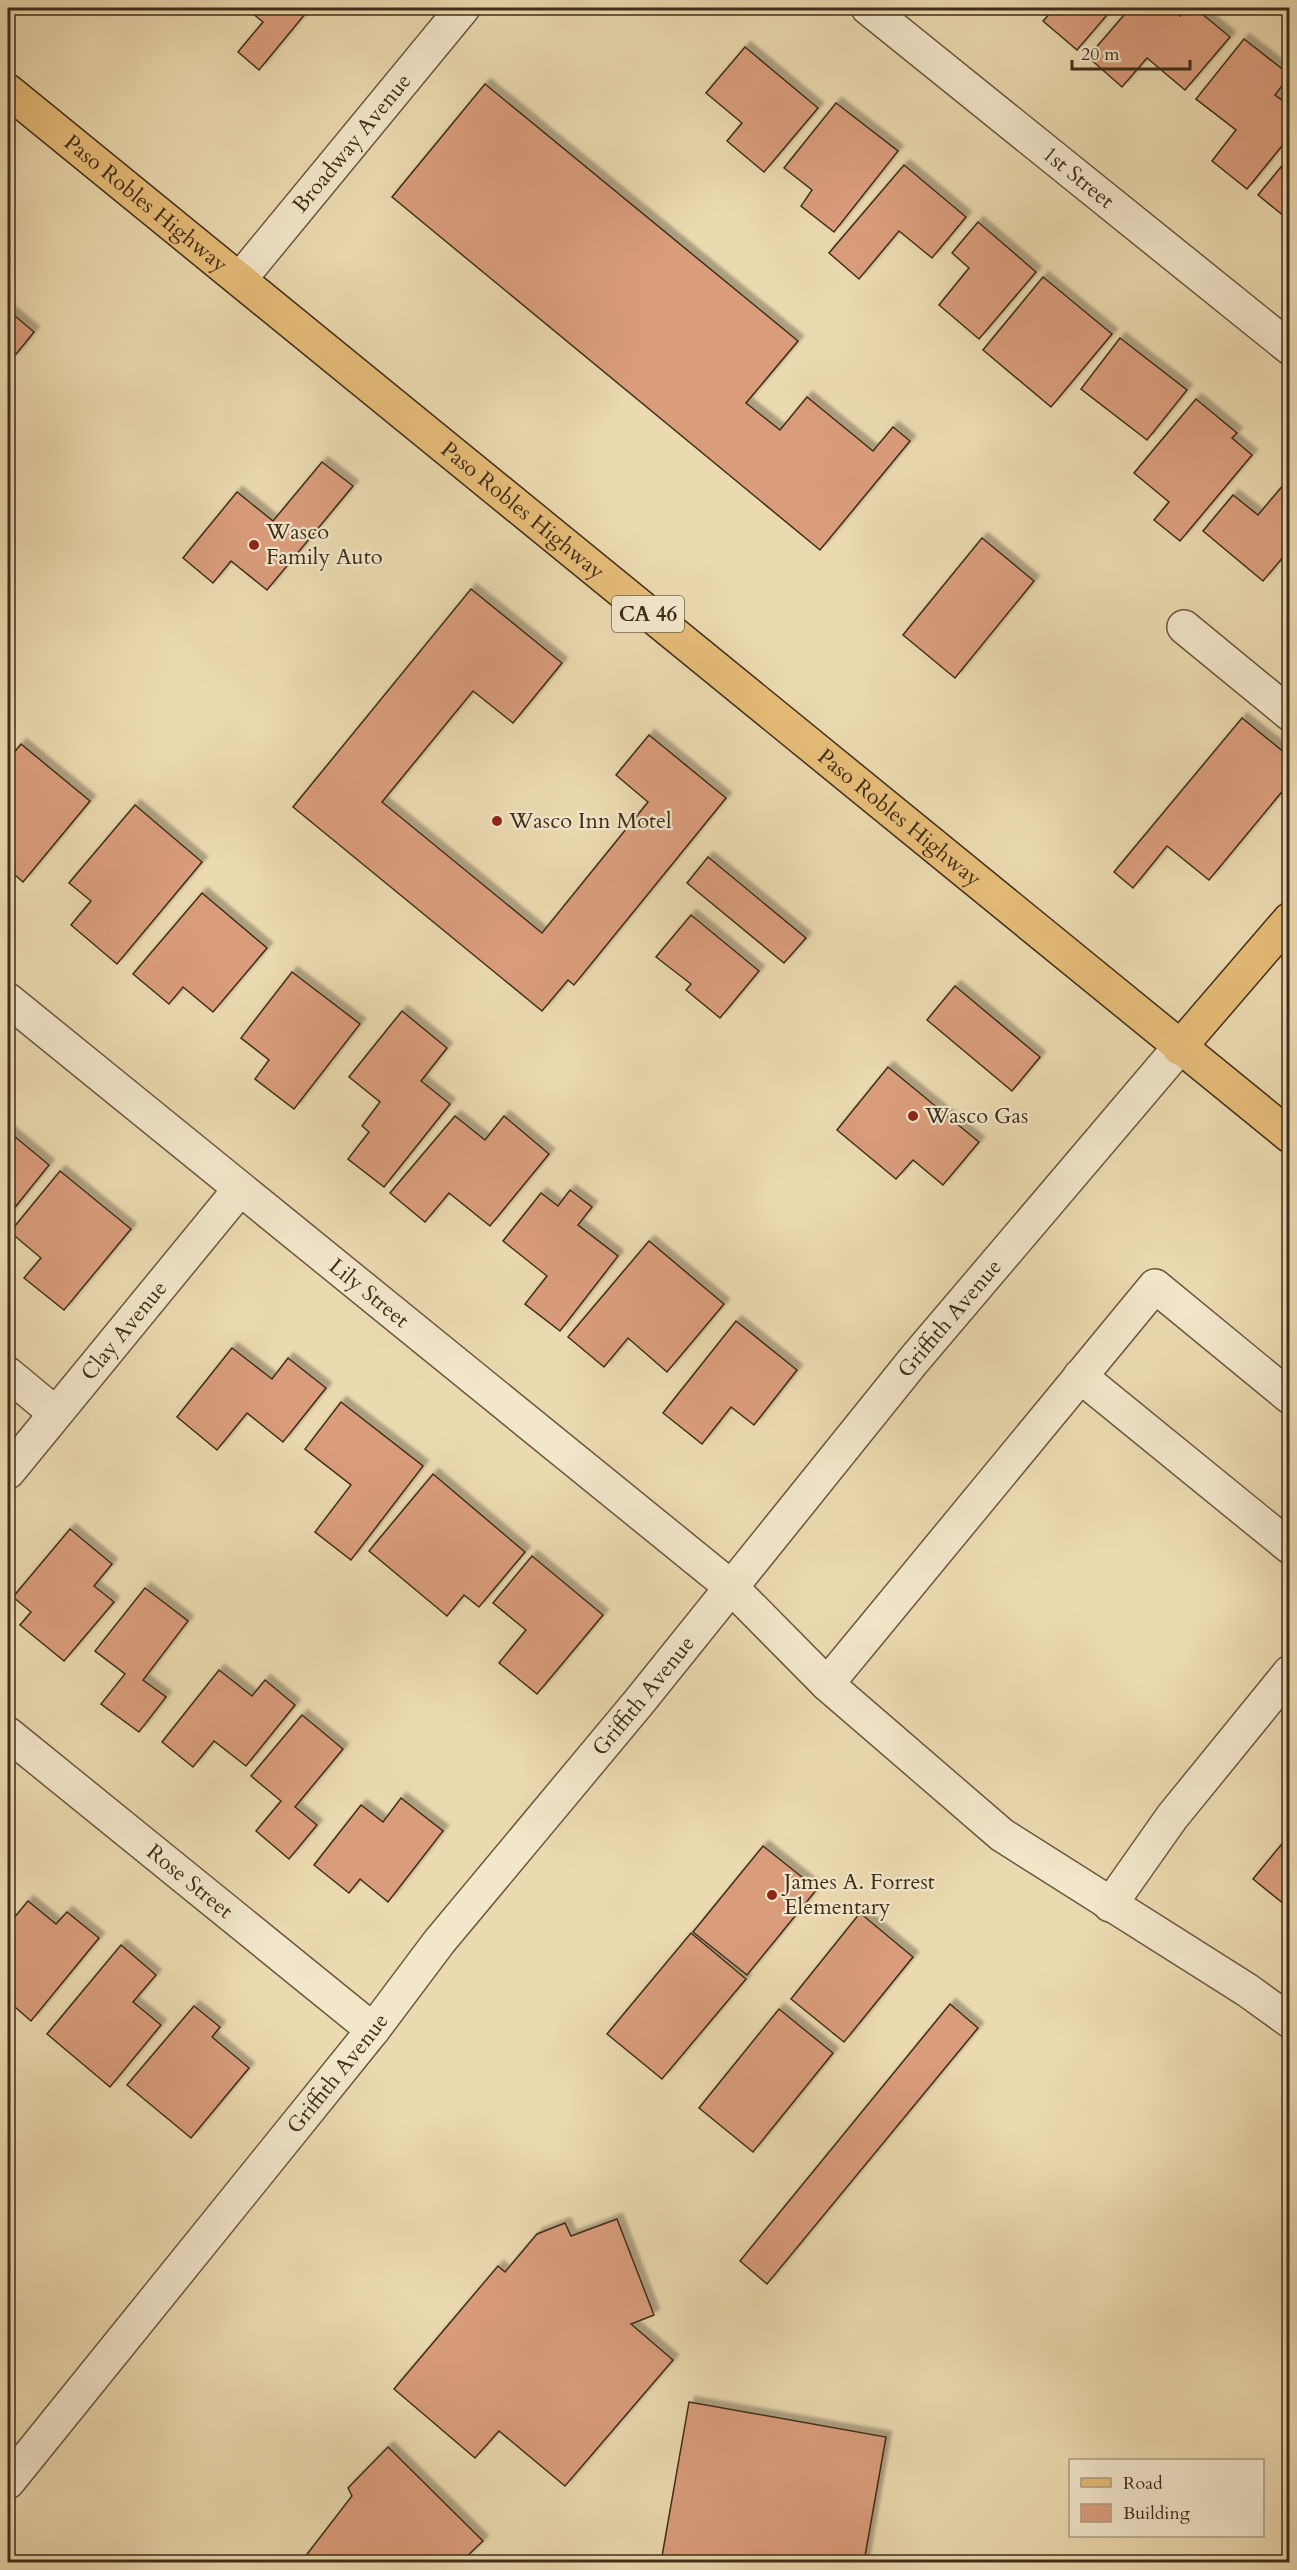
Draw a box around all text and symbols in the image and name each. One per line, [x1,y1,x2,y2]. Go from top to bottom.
scale bar [1072,33,1190,71]
text: 20 m [1081,42,1120,67]
street label: Broadway Avenue [286,67,418,219]
street label: Paso Robles Highway [58,128,235,280]
street label: 1st Street [1036,139,1121,216]
street label: Paso Robles Highway [434,435,611,587]
place label: Wasco Family Auto [265,517,383,572]
marker: Wasco Family Auto [247,538,261,552]
road number: CA 46 [612,596,684,632]
street label: Paso Robles Highway [811,742,988,894]
place label: Wasco Inn Motel [508,806,672,836]
marker: Wasco Inn Motel [490,814,504,828]
place label: Wasco Gas [924,1101,1028,1131]
marker: Wasco Gas [906,1109,920,1123]
street label: Lily Street [322,1251,416,1335]
street label: Griffith Avenue [891,1253,1008,1384]
street label: Clay Avenue [74,1274,174,1387]
street label: Griffith Avenue [585,1629,702,1762]
street label: Rose Street [140,1837,239,1926]
place label: James A. Forrest Elementary [781,1867,935,1922]
marker: James A. Forrest Elementary [765,1888,779,1902]
street label: Griffith Avenue [280,2007,396,2140]
legend [1069,2459,1264,2537]
text: Road [1123,2471,1163,2496]
text: Building [1123,2501,1191,2526]

